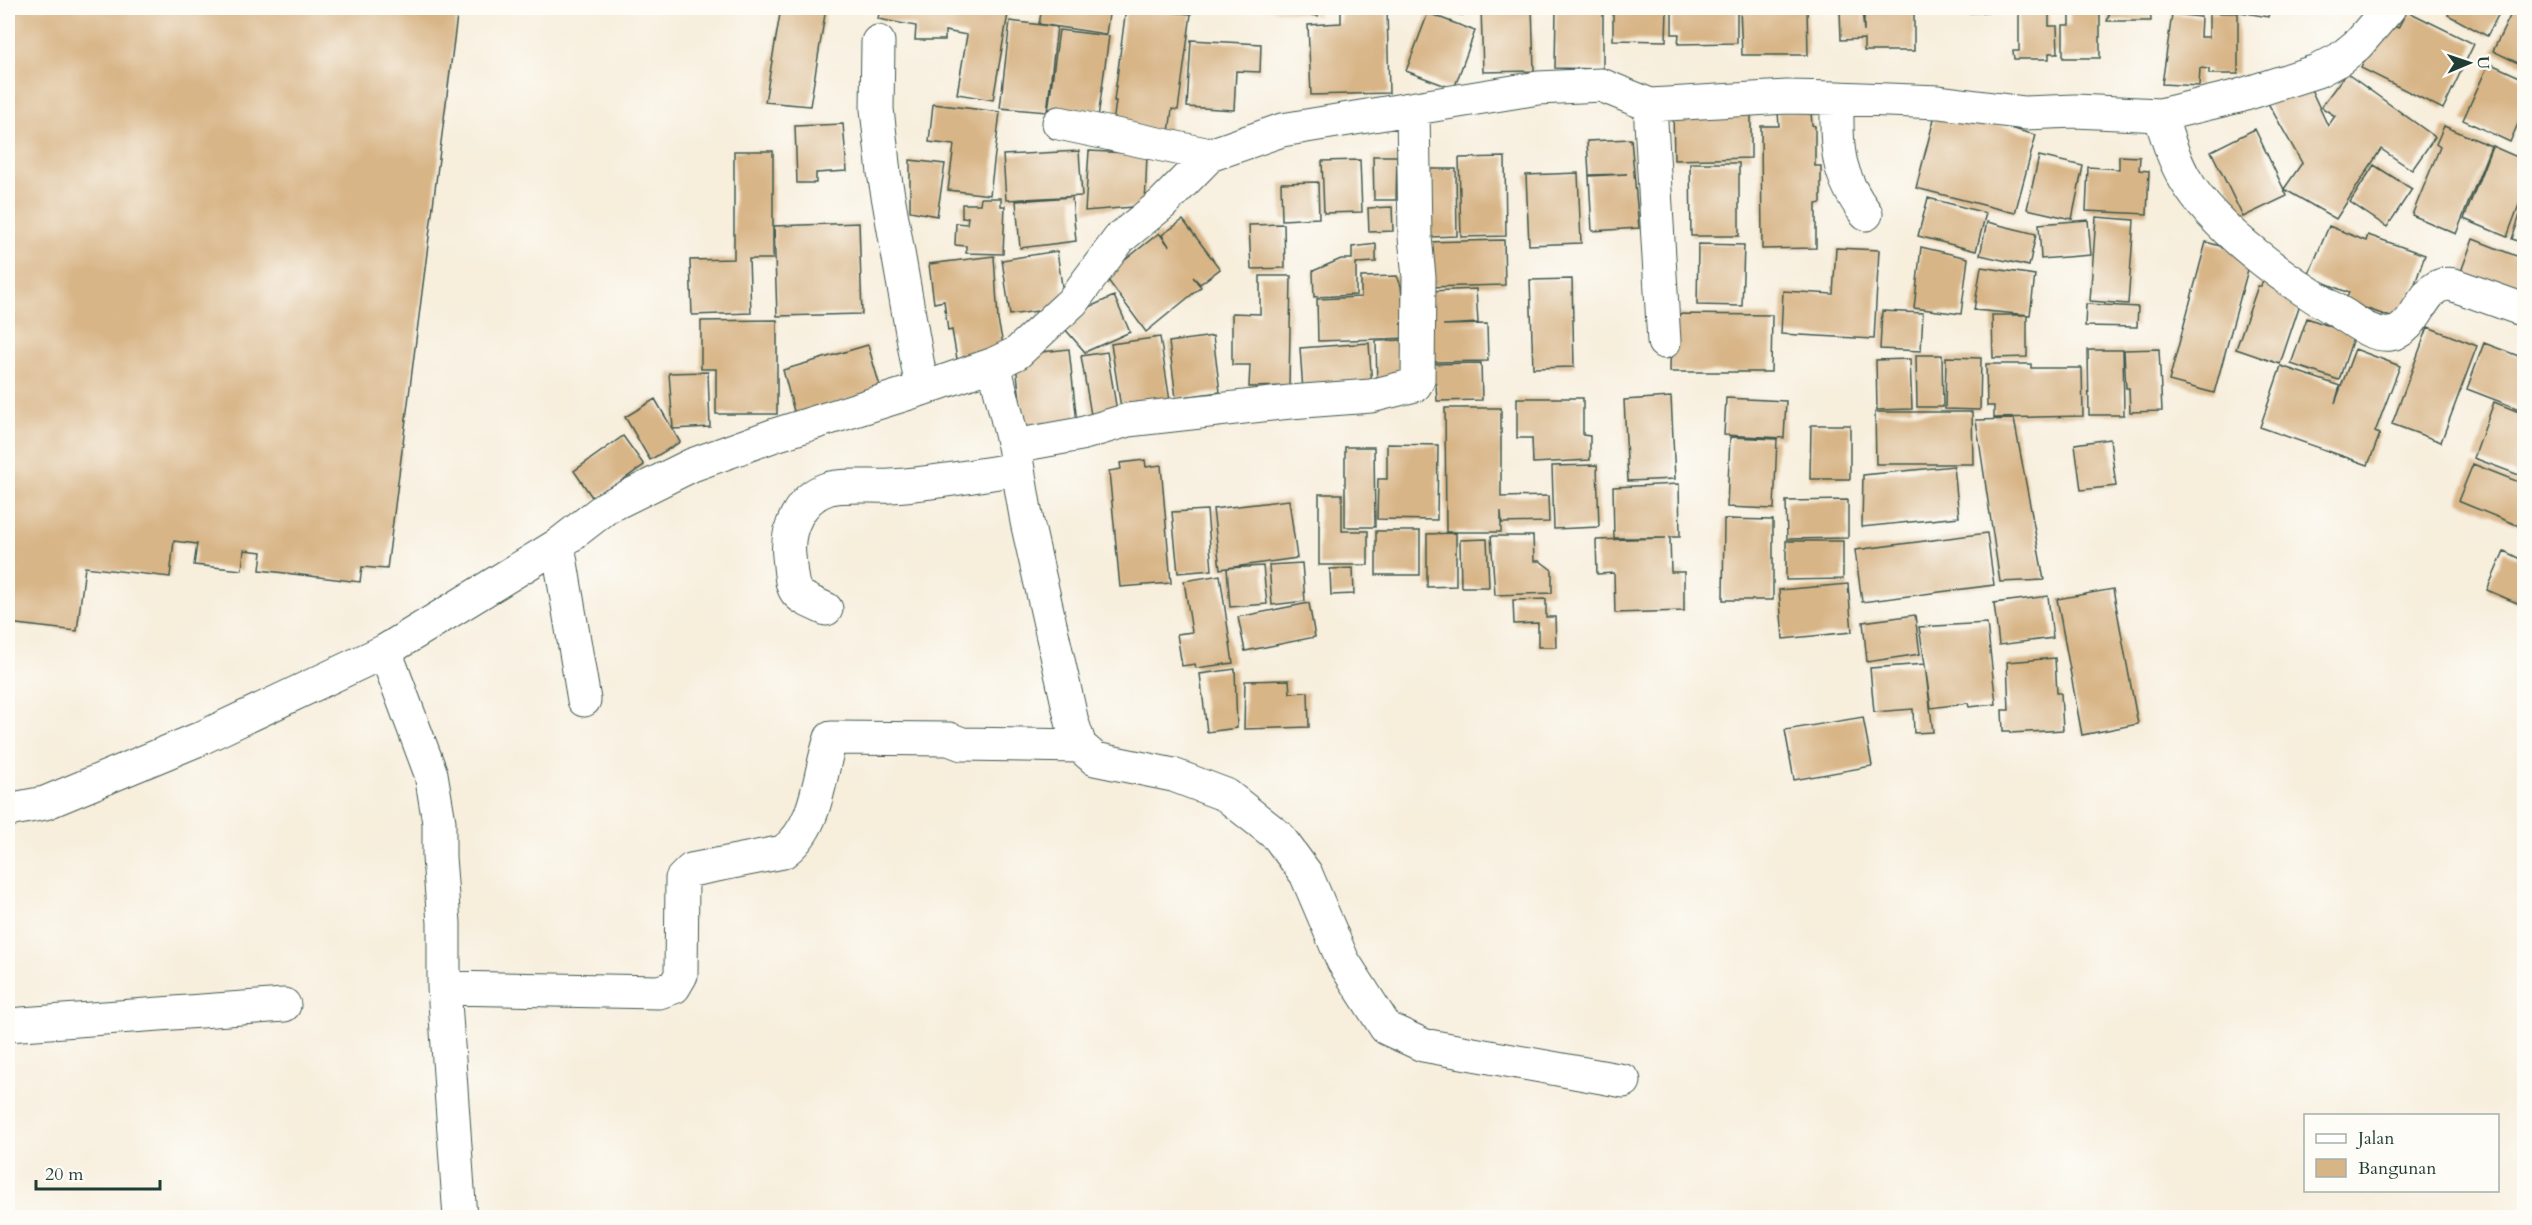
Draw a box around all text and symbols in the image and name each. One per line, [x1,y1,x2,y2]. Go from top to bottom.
north arrow [2439,33,2499,93]
text: U [2472,56,2494,69]
legend [2304,1114,2499,1192]
text: Jalan [2355,1126,2395,1151]
scale bar [36,1153,160,1191]
text: Bangunan [2358,1156,2437,1181]
text: 20 m [45,1162,84,1187]

